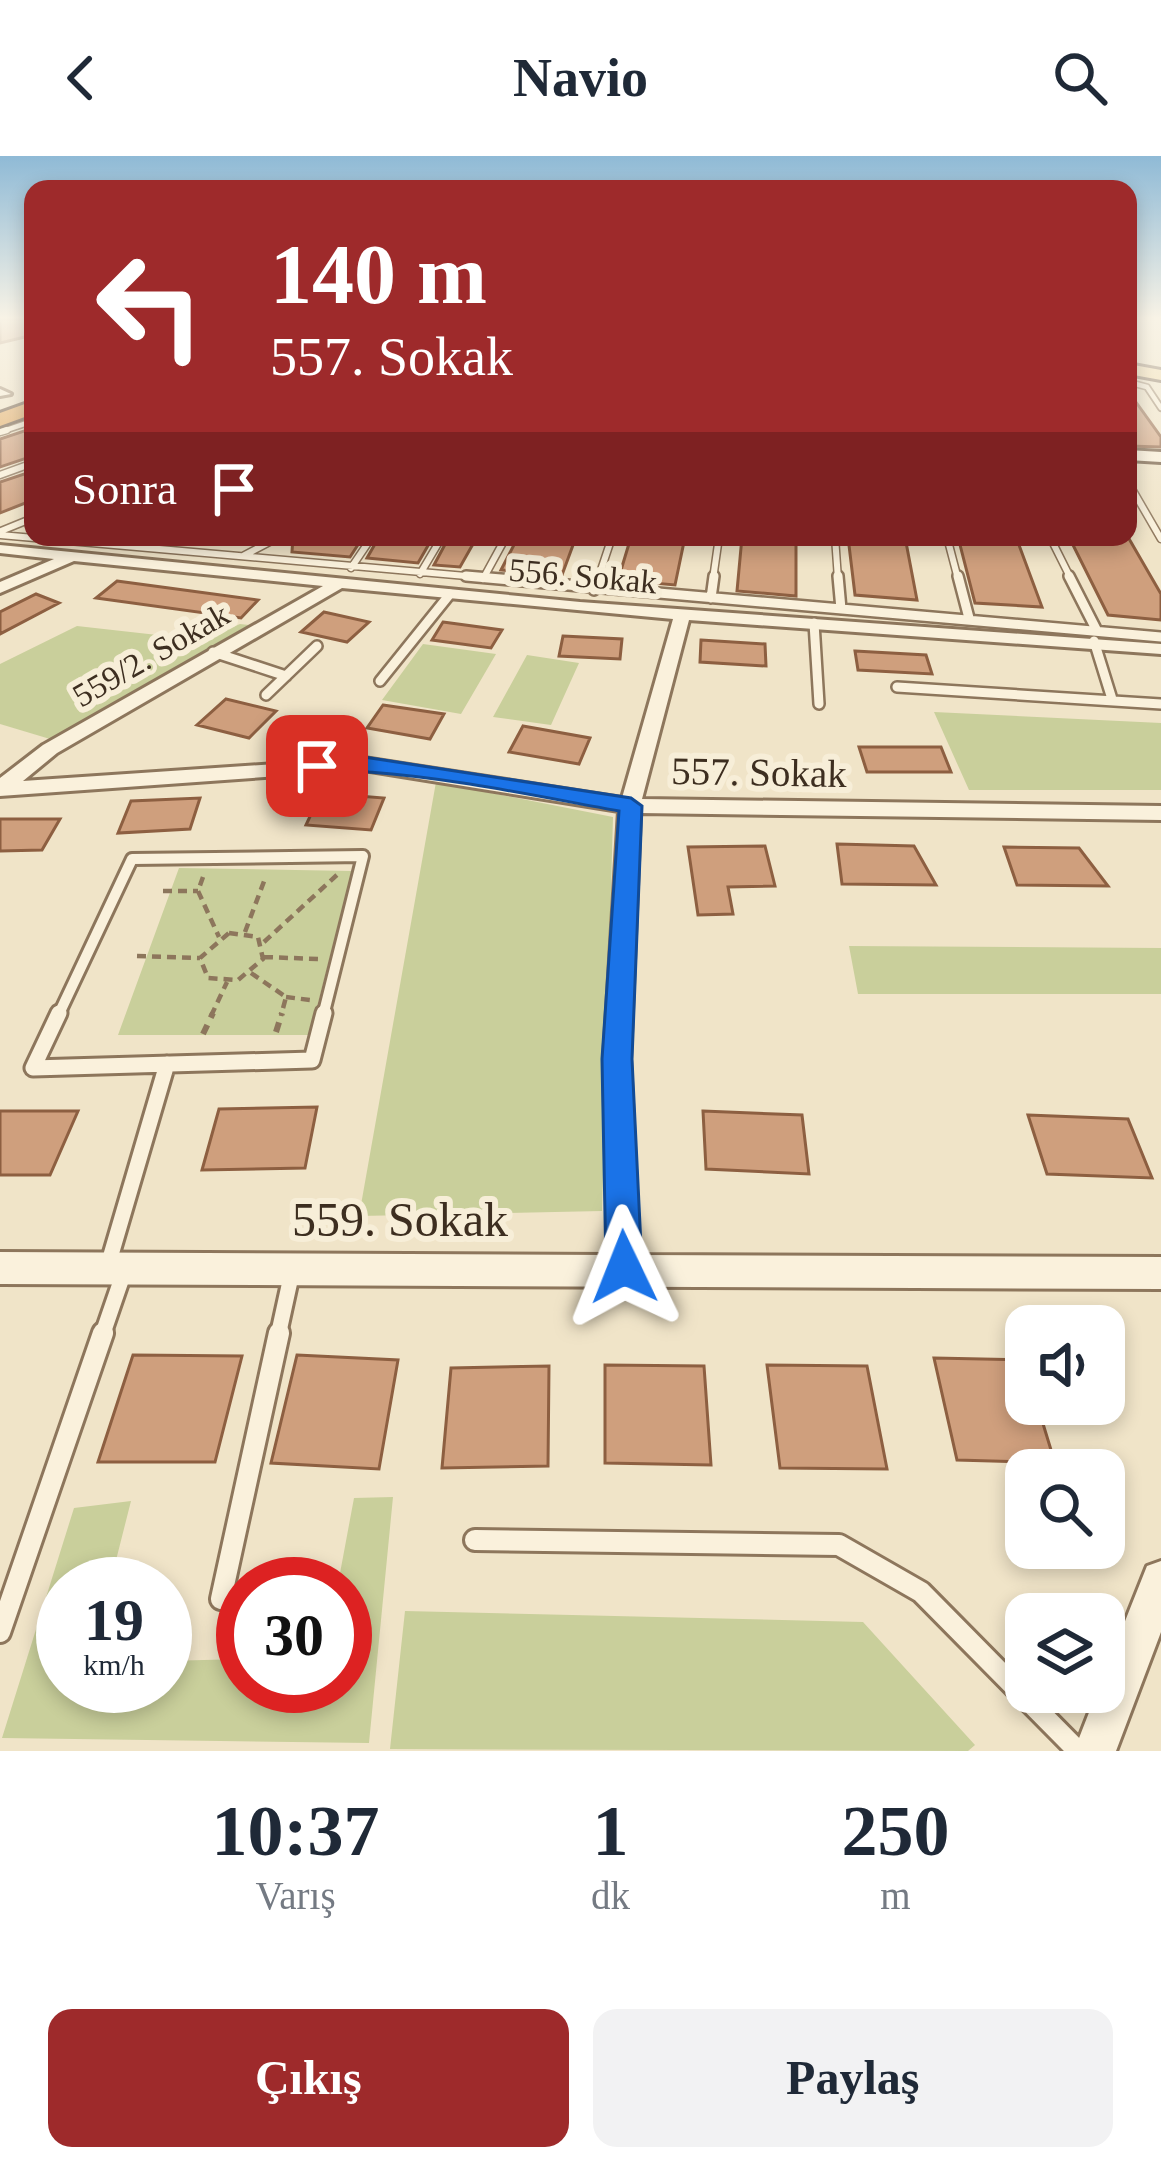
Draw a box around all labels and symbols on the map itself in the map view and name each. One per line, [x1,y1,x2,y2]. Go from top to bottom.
street label: 556. Sokak [507,552,659,600]
street label: 559/2. Sokak [67,596,236,714]
pin [266,715,368,817]
street label: 557. Sokak [671,749,848,795]
street label: 559. Sokak [292,1193,508,1246]
position arrow [561,1204,687,1330]
speed limit sign: 30 [216,1557,372,1713]

